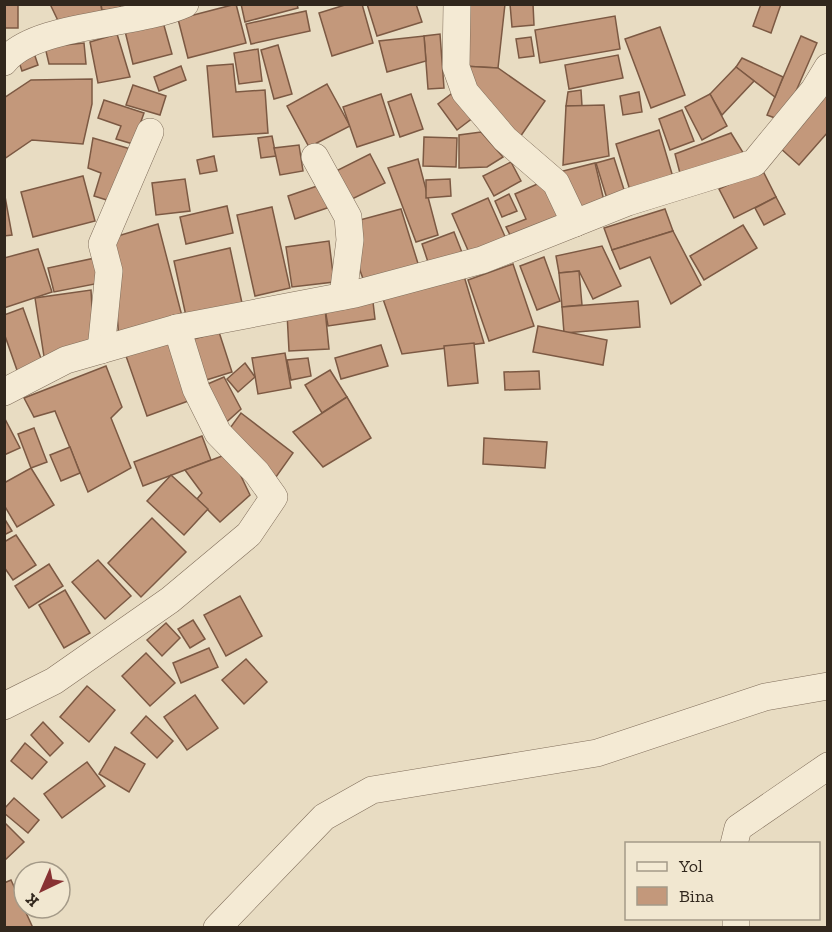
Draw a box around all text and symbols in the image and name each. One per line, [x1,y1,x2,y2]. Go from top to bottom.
legend [625,842,820,920]
text: Yol [678,855,703,877]
north arrow [12,860,72,920]
text: Bina [679,885,714,907]
text: K [21,890,42,911]

